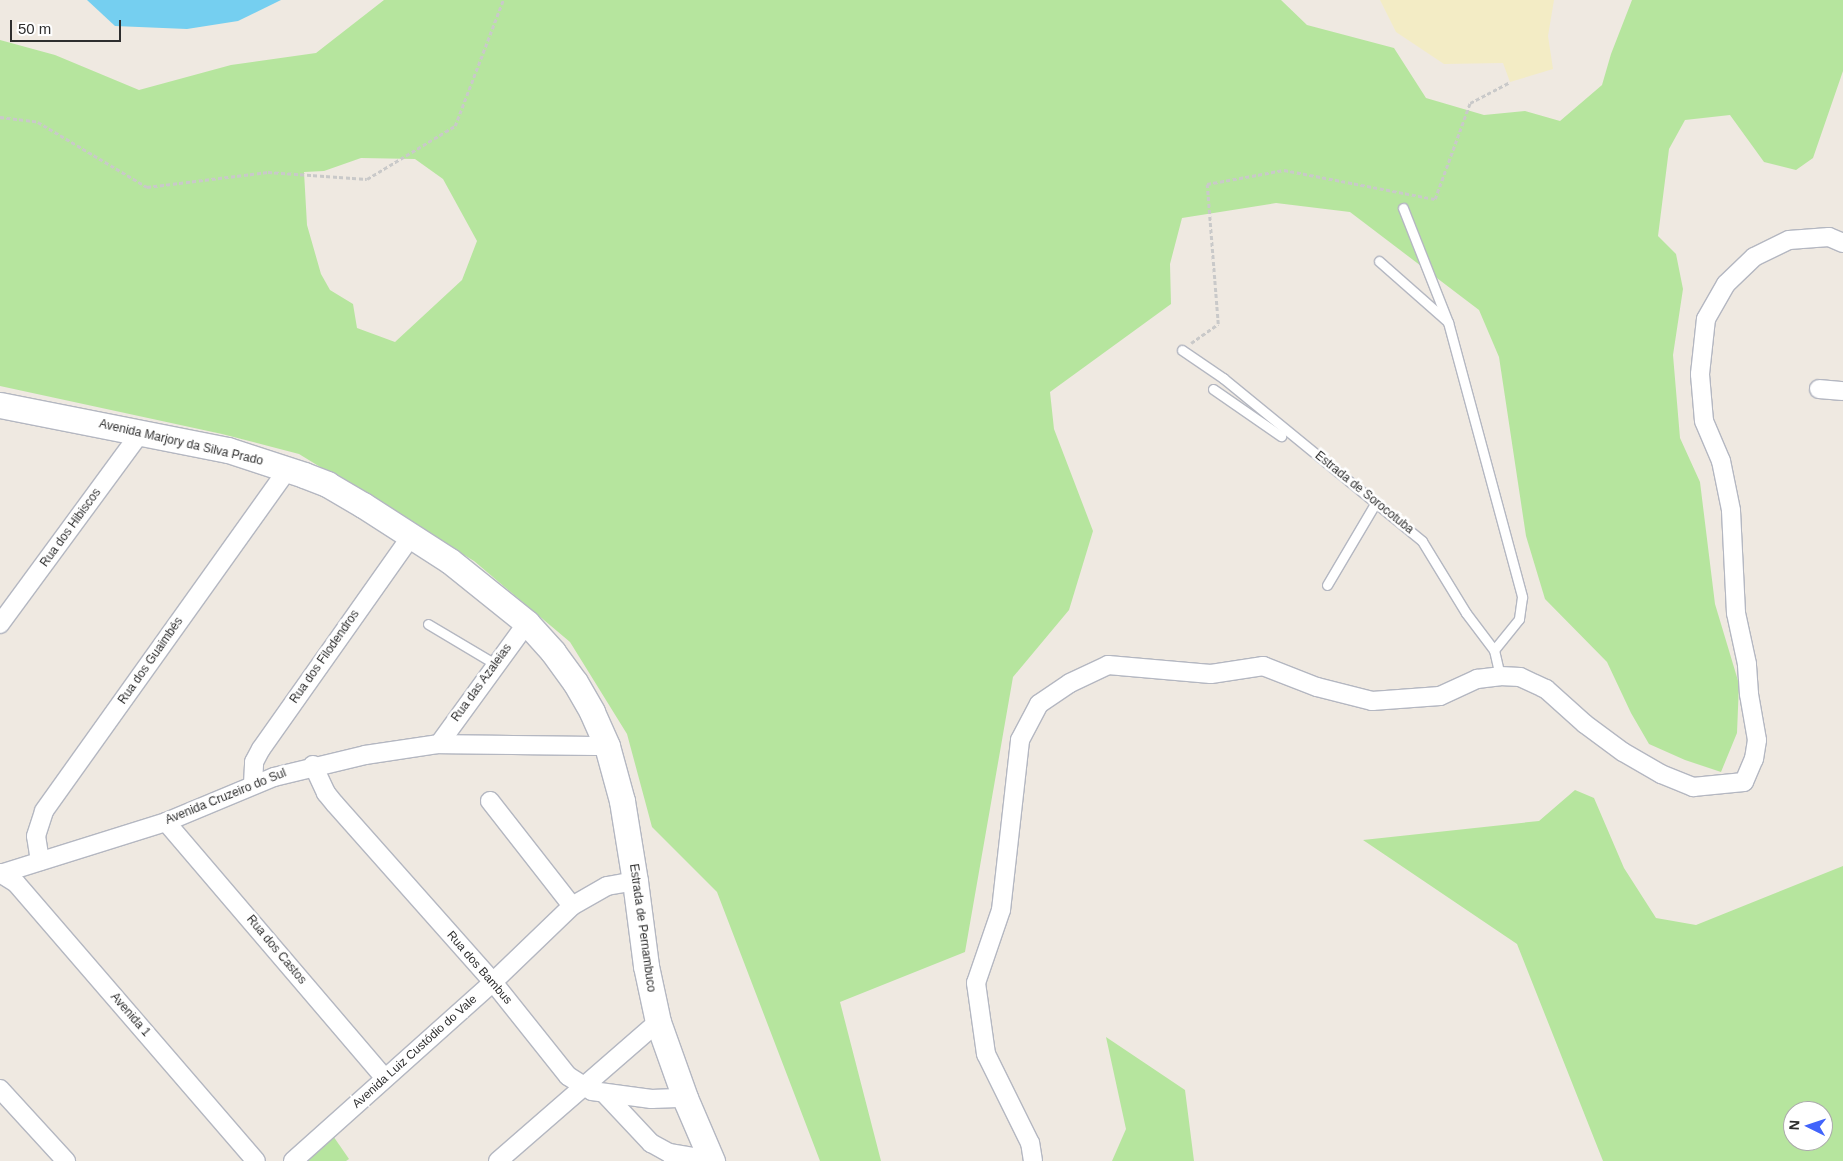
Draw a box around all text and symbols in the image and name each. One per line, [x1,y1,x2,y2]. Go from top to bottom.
scale bar [12,10,124,42]
text: 50 m [18,20,51,37]
street label: Avenida Marjory da Silva Prado [98,417,264,469]
street label: Estrada de Sorocotuba [1312,449,1416,537]
street label: Rua dos Hibiscos [38,486,104,570]
street label: Rua dos Filodendros [287,608,363,706]
street label: Rua dos Guaimbés [116,615,186,707]
street label: Rua das Azaleias [449,641,515,725]
street label: Avenida Cruzeiro do Sul [163,766,289,828]
street label: Estrada de Pernambuco [626,863,658,993]
street label: Rua dos Castos [243,913,309,987]
street label: Rua dos Bambus [443,929,515,1007]
street label: Avenida 1 [107,990,153,1040]
street label: Avenida Luiz Custódio do Vale [350,992,480,1112]
north arrow [1783,1101,1833,1151]
text: N [1786,1119,1802,1131]

